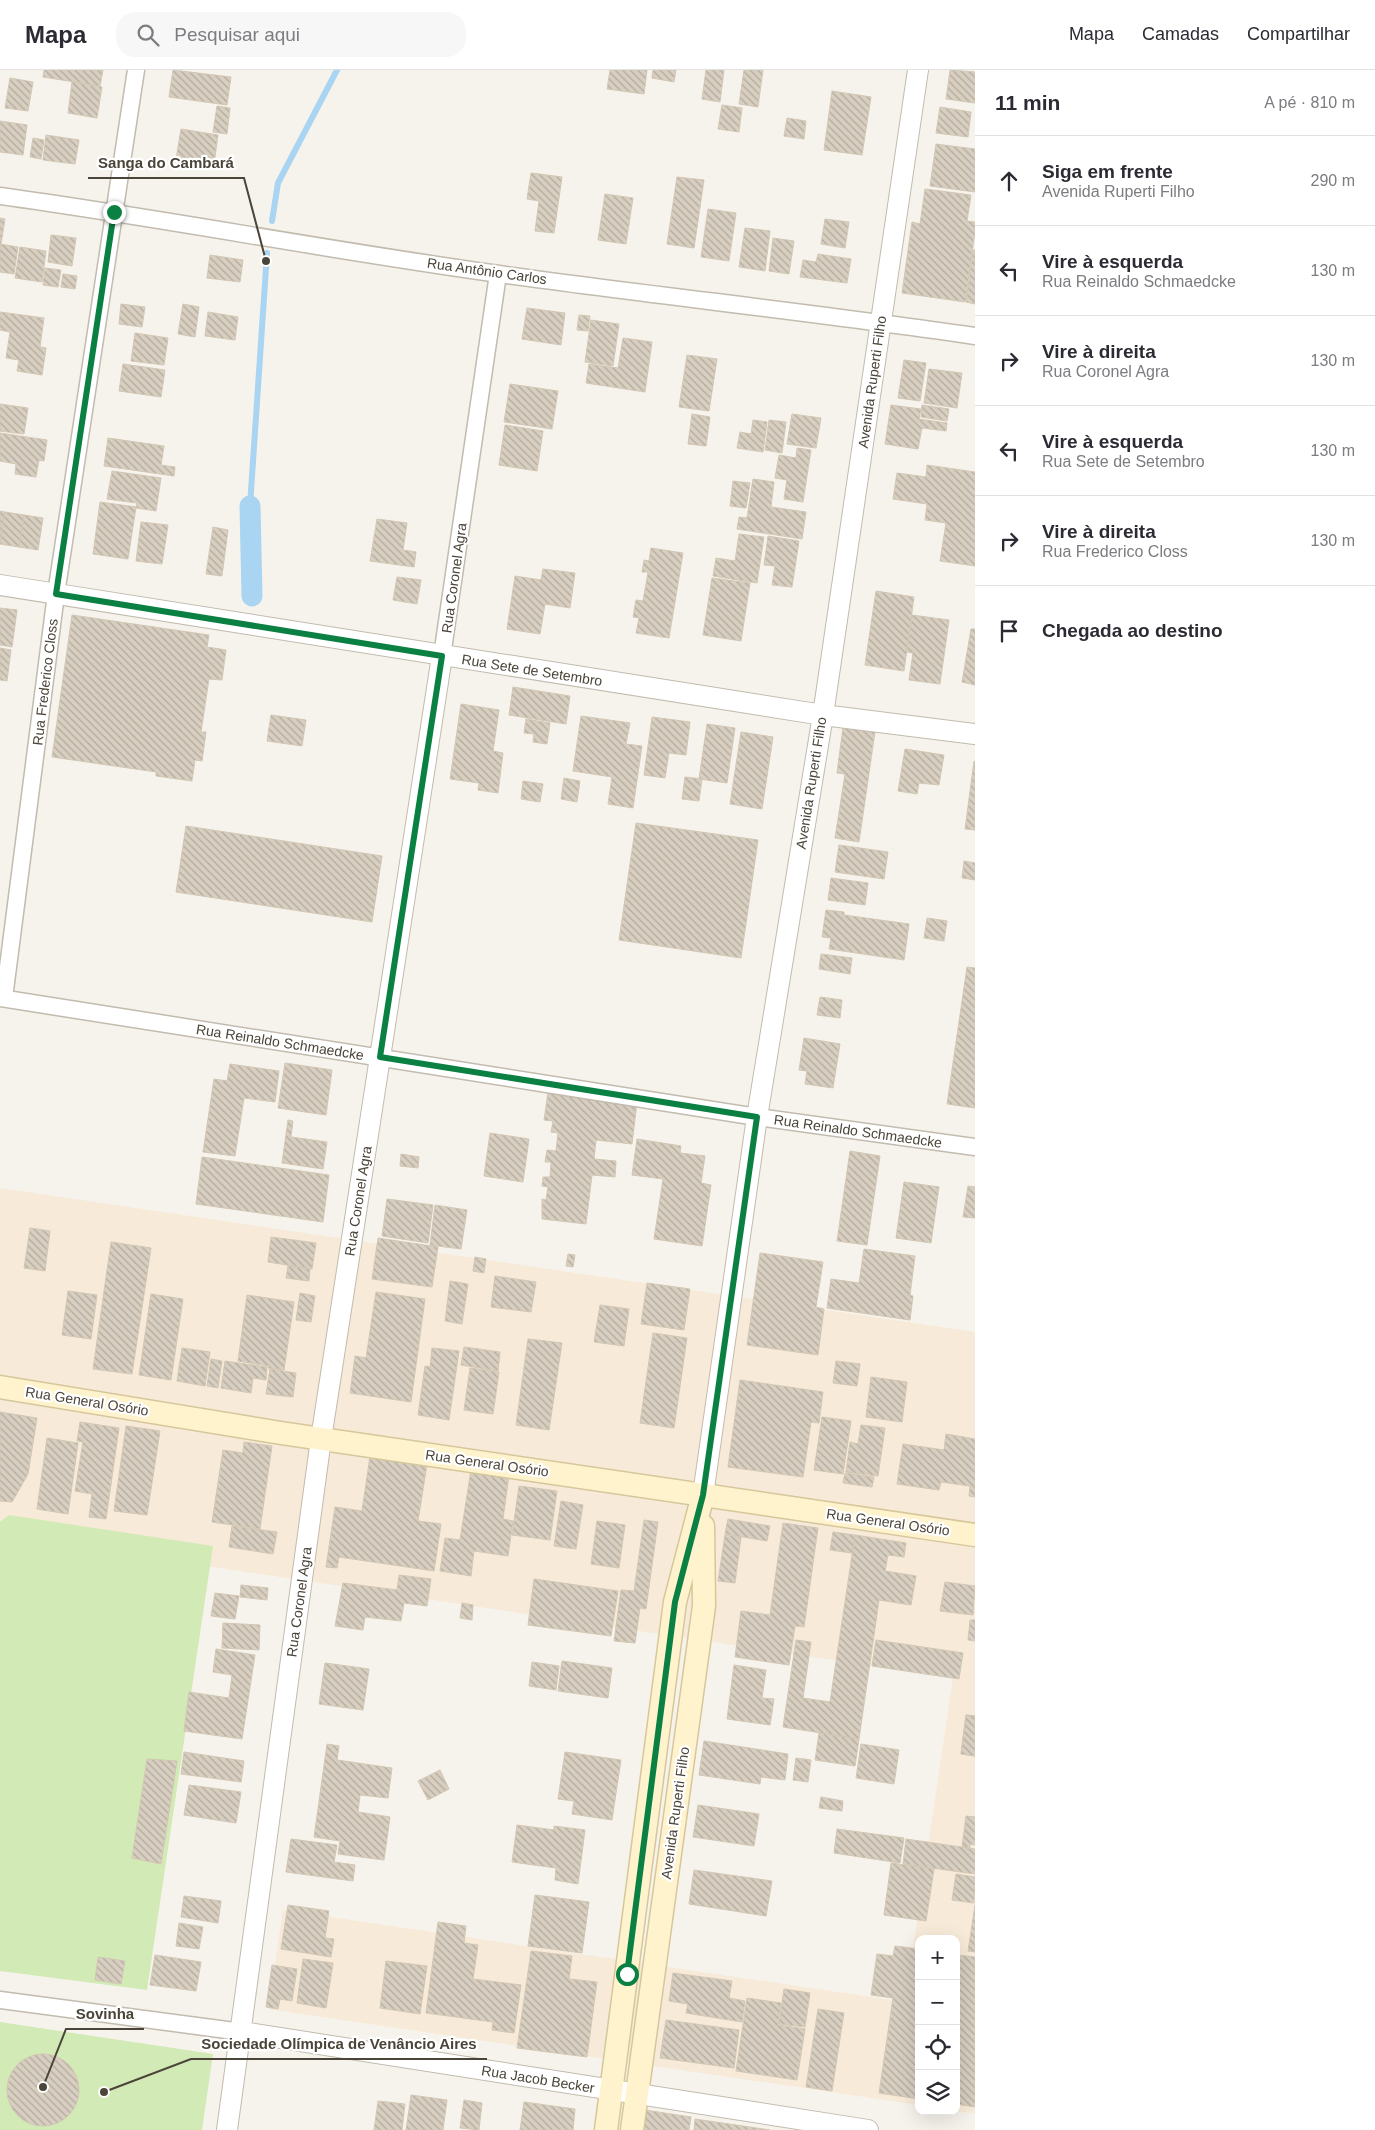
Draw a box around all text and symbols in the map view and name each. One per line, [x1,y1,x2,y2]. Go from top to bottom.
search box [116,12,466,57]
text: Mapa [25,21,86,48]
icon: search [134,21,162,49]
text: Pesquisar aqui [174,24,300,45]
text: Mapa [1069,24,1114,44]
text: Camadas [1142,24,1219,44]
text: Compartilhar [1247,24,1350,44]
text: 11 min [995,91,1060,114]
text: A pé · 810 m [1264,94,1355,111]
callout: Sanga do Cambará [88,148,244,178]
text: Sanga do Cambará [98,154,235,171]
text: Siga em frente [1042,161,1173,182]
icon: ahead [995,167,1023,195]
text: 290 m [1311,172,1355,189]
text: Avenida Ruperti Filho [1042,183,1195,200]
route end [103,201,126,224]
text: Vire à esquerda [1042,251,1183,272]
street label: Rua Antônio Carlos [426,255,548,287]
icon: left [995,257,1023,285]
text: 130 m [1311,262,1355,279]
text: Rua Reinaldo Schmaedcke [1042,273,1236,290]
street label: Avenida Ruperti Filho [855,315,889,449]
text: Vire à direita [1042,341,1156,362]
icon: right [995,347,1023,375]
text: 130 m [1311,352,1355,369]
text: Rua Coronel Agra [1042,363,1169,380]
text: Vire à esquerda [1042,431,1183,452]
icon: left [995,437,1023,465]
text: 130 m [1311,442,1355,459]
text: Rua Sete de Setembro [1042,453,1205,470]
text: Vire à direita [1042,521,1156,542]
street label: Rua Coronel Agra [438,522,470,634]
icon: right [995,527,1023,555]
text: 130 m [1311,532,1355,549]
text: Rua Frederico Closs [1042,543,1188,560]
icon: arrive [995,617,1023,645]
street label: Rua Frederico Closs [29,618,61,746]
text: Chegada ao destino [1042,620,1223,641]
street label: Rua Sete de Setembro [460,651,604,689]
street label: Avenida Ruperti Filho [793,716,829,850]
street label: Rua Reinaldo Schmaedcke [195,1021,365,1063]
street label: Rua Reinaldo Schmaedcke [773,1111,943,1151]
street label: Rua Coronel Agra [341,1145,375,1257]
street label: Rua General Osório [24,1383,150,1419]
street label: Rua General Osório [424,1446,550,1480]
street label: Rua General Osório [825,1505,951,1539]
street label: Rua Coronel Agra [283,1546,315,1658]
street label: Avenida Ruperti Filho [658,1746,692,1880]
map controls [915,1935,960,2115]
button: + [915,1935,960,1980]
route start [616,1963,639,1986]
button: − [915,1980,960,2025]
callout: Sovinha [66,1999,144,2029]
text: Sovinha [76,2005,135,2022]
button: locate [915,2025,960,2070]
callout: Sociedade Olímpica de Venâncio Aires [191,2029,487,2059]
text: Sociedade Olímpica de Venâncio Aires [201,2035,477,2052]
street label: Rua Jacob Becker [480,2062,596,2096]
button: layers [915,2070,960,2115]

